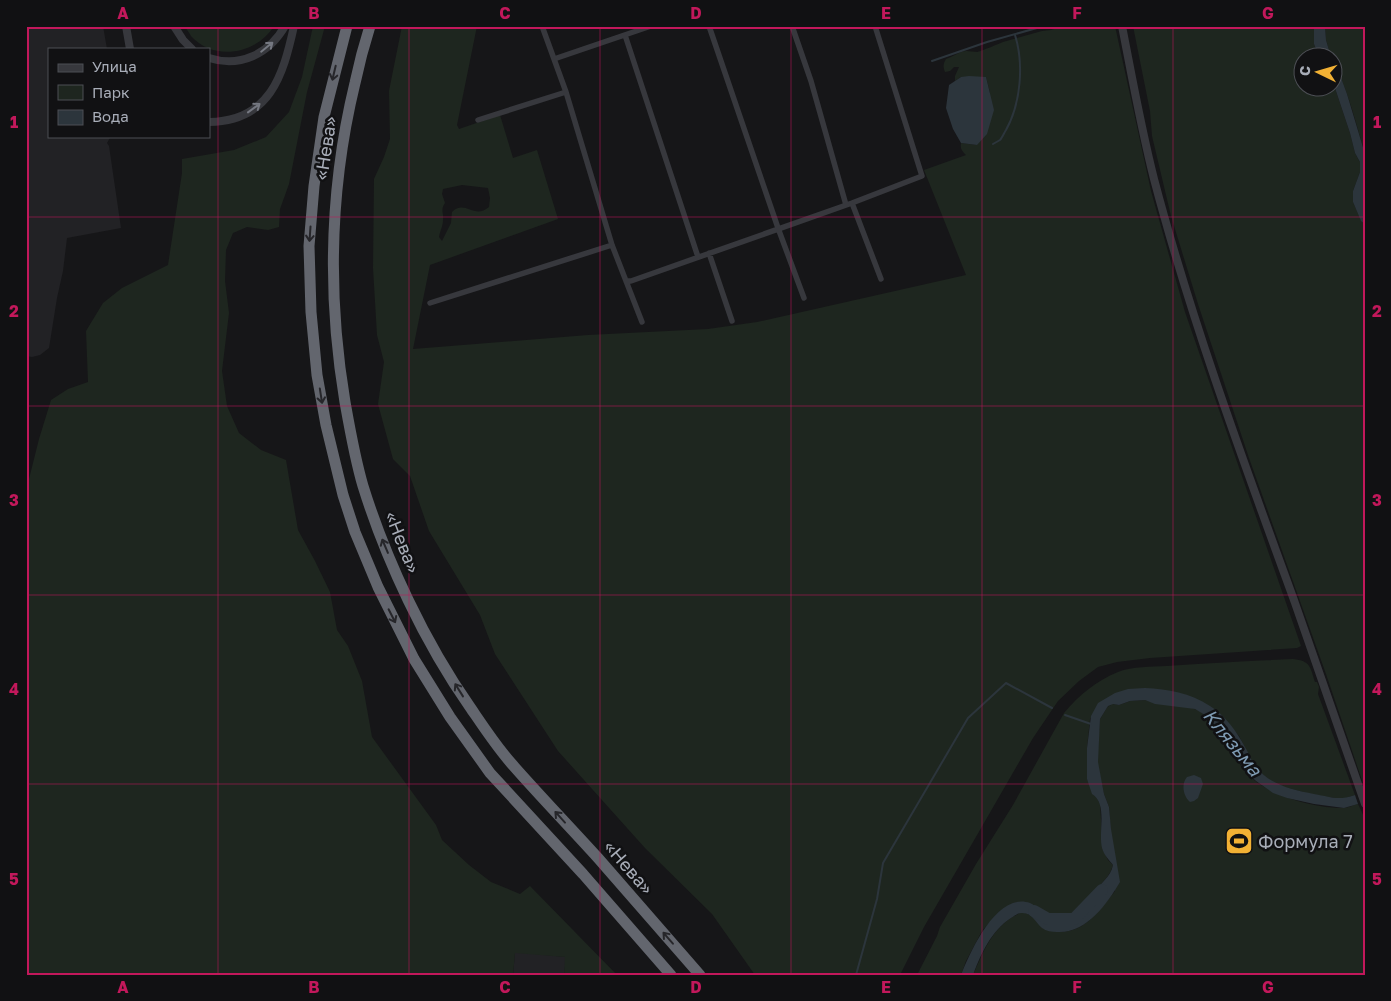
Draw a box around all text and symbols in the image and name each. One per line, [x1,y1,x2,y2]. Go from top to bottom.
text: A [117,3,129,23]
text: B [308,3,320,23]
text: C [499,3,511,23]
text: D [690,3,702,23]
text: E [881,3,891,23]
text: F [1072,3,1082,23]
text: G [1262,3,1274,23]
one-way arrow [261,42,274,53]
legend [48,48,210,138]
north arrow [1294,48,1344,98]
text: Улица [92,57,137,75]
one-way arrow [329,65,338,81]
text: С [1296,65,1313,77]
text: Парк [92,83,130,101]
one-way arrow [247,102,260,113]
text: Вода [92,107,129,125]
text: 1 [10,112,18,132]
text: 1 [1373,112,1381,132]
street label: «Нева» [309,114,341,181]
one-way arrow [306,226,315,242]
text: 2 [9,301,19,321]
text: 2 [1372,301,1382,321]
one-way arrow [316,387,326,403]
text: 3 [9,490,19,510]
text: 3 [1372,490,1382,510]
street label: «Нева» [381,508,425,576]
one-way arrow [379,539,389,554]
one-way arrow [388,608,397,623]
text: 4 [9,679,19,699]
text: 4 [1372,679,1382,699]
one-way arrow [454,683,464,697]
water label: Клязьма [1199,704,1268,781]
one-way arrow [554,810,566,823]
sports icon: Формула 7 [1224,826,1254,856]
place label: Формула 7 [1258,830,1353,852]
street label: «Нева» [600,836,658,899]
text: 5 [9,869,19,889]
text: 5 [1372,869,1382,889]
one-way arrow [662,932,674,945]
text: A [117,977,129,997]
text: B [308,977,320,997]
text: C [499,977,511,997]
text: D [690,977,702,997]
text: E [881,977,891,997]
text: F [1072,977,1082,997]
text: G [1262,977,1274,997]

